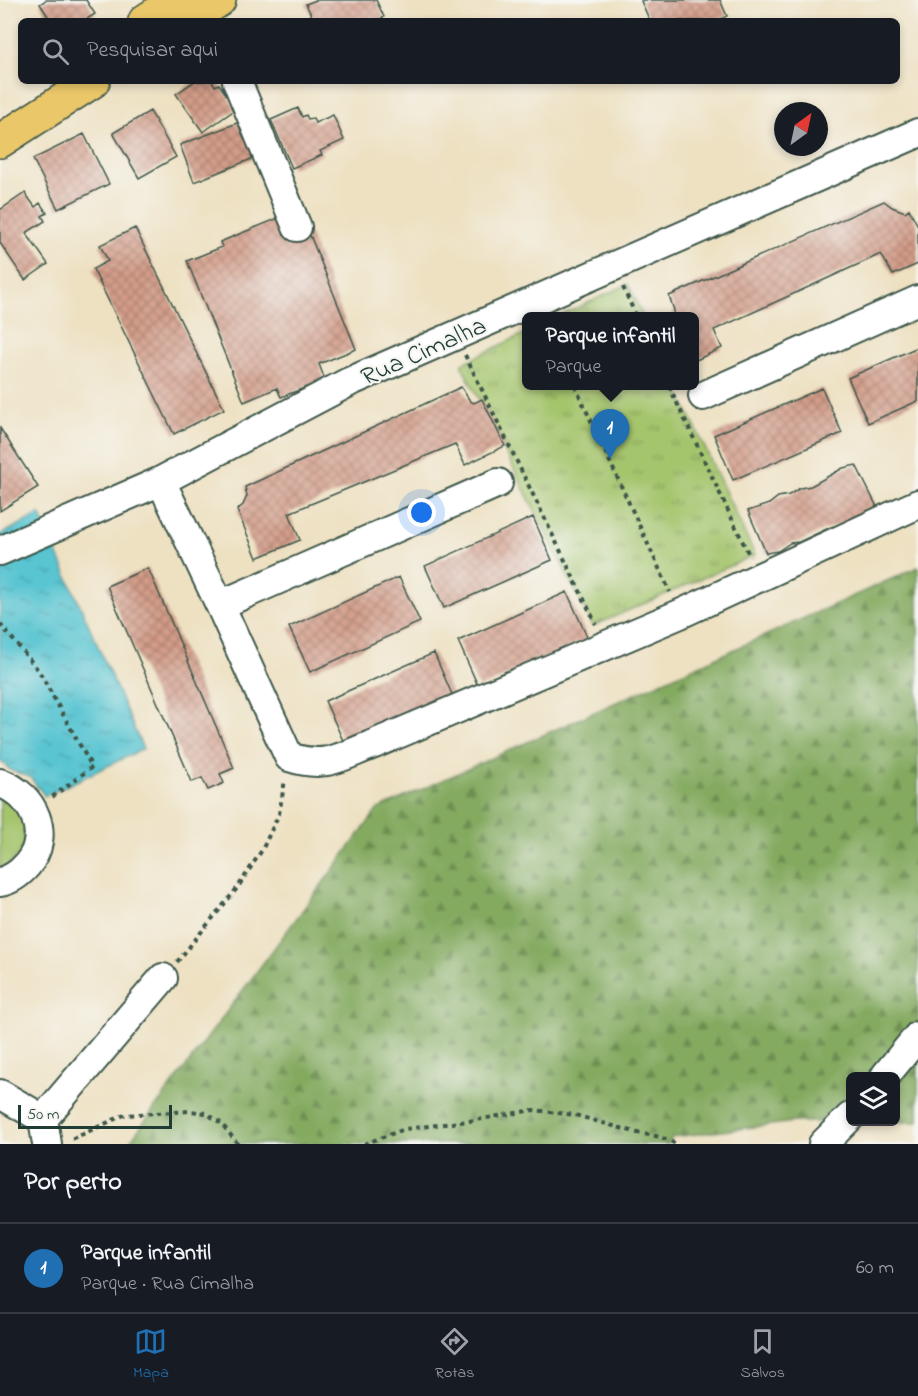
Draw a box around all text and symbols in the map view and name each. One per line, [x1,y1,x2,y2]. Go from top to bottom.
search box [18,18,900,84]
icon: search [39,35,72,68]
text: Pesquisar aqui [87,35,218,67]
north arrow [774,102,828,156]
street label: Rua Cimalha [355,308,493,397]
popup [522,312,699,390]
text: Parque infantil [546,321,675,353]
text: Parque [546,353,602,382]
pin: 1 [590,410,630,459]
your location [407,498,436,527]
map controls [846,1072,900,1126]
button: layers [846,1072,900,1126]
scale bar [18,1102,172,1130]
text: 50 m [27,1103,59,1127]
text: Por perto [24,1164,122,1202]
text: Parque infantil [81,1238,211,1270]
text: 1 [40,1254,47,1283]
text: 60 m [856,1254,894,1283]
text: Parque · Rua Cimalha [81,1270,254,1299]
tab: Mapa [133,1325,169,1385]
tab: Rotas [435,1325,474,1385]
tab: Salvos [741,1325,785,1385]

